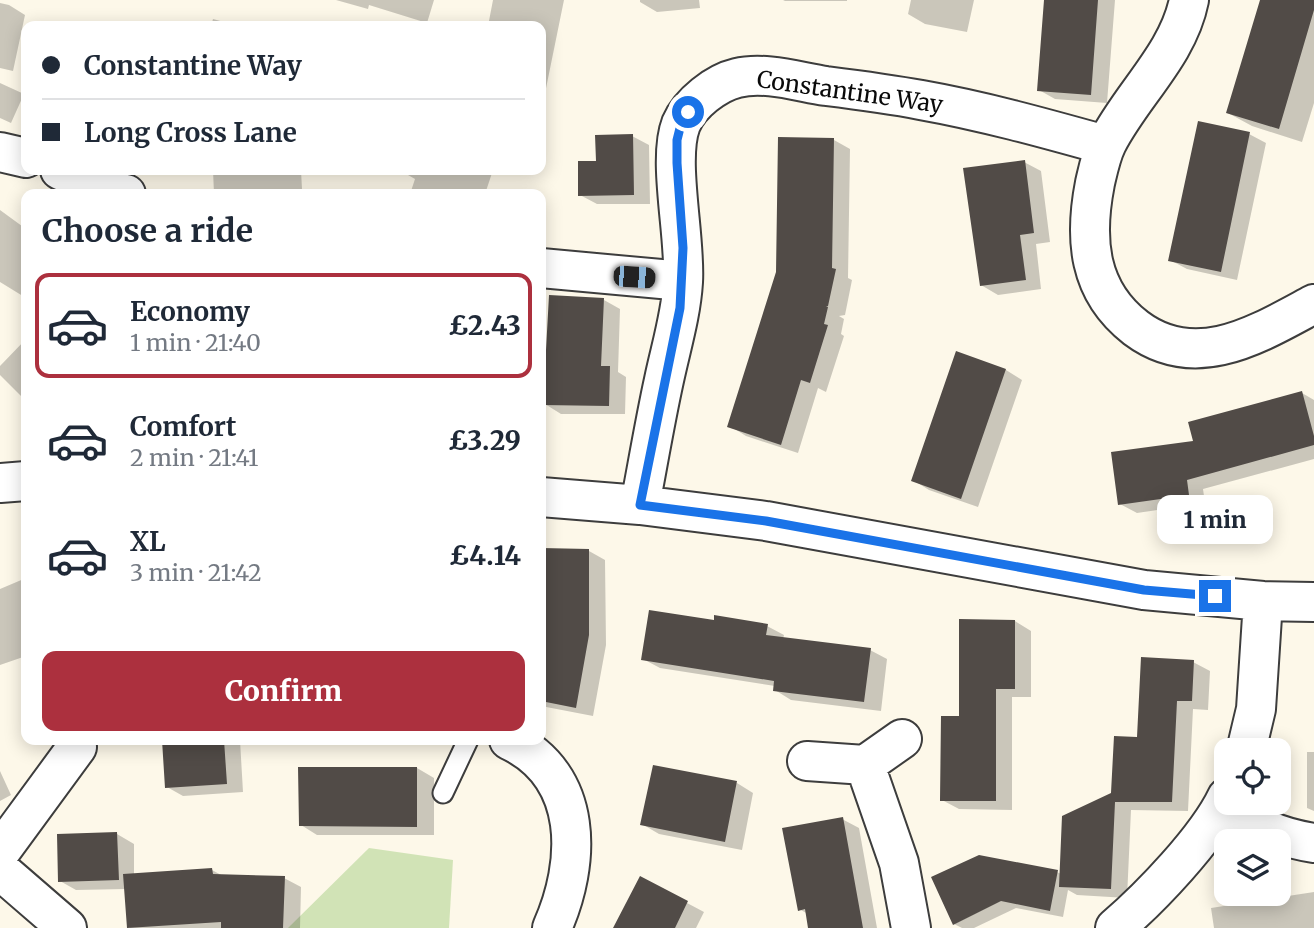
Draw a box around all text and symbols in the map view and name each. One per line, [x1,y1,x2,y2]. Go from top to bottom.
text: Constantine Way [84,49,302,82]
street label: Constantine Way [755,64,946,119]
route start [672,96,704,128]
text: Long Cross Lane [84,116,297,149]
text: Choose a ride [42,211,253,251]
car [613,265,656,289]
icon: car [46,294,109,357]
text: Economy [130,295,250,328]
text: £2.43 [448,309,521,342]
text: 1 min · 21:40 [130,328,261,357]
icon: car [46,409,109,472]
text: Comfort [130,410,236,443]
text: £3.29 [448,424,521,457]
text: 2 min · 21:41 [130,443,258,472]
callout: 1 min [1157,494,1273,544]
text: 1 min [1183,505,1247,534]
icon: car [46,524,109,587]
text: XL [130,525,166,558]
text: £4.14 [449,539,521,572]
text: 3 min · 21:42 [130,558,262,587]
route end [1199,580,1231,612]
button: Confirm [42,651,525,731]
map controls [1214,738,1291,906]
button: locate [1214,738,1291,815]
button: layers [1214,829,1291,906]

